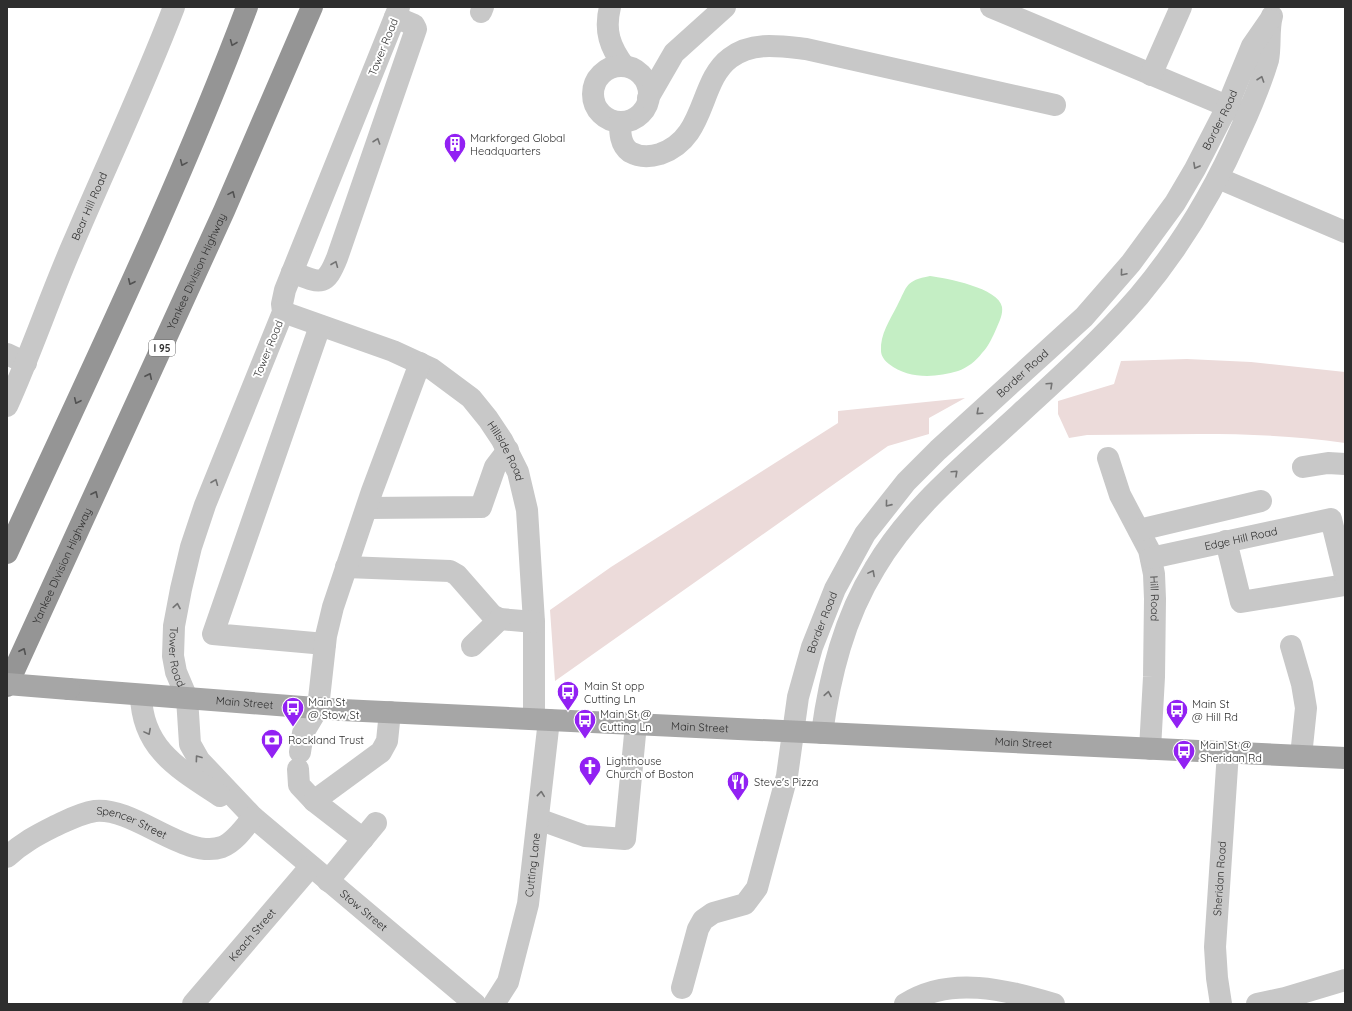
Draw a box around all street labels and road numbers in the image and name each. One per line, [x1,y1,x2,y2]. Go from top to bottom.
street label: Tower Road [365,16,401,78]
street label: Border Road [1199,88,1240,152]
street label: Bear Hill Road [68,170,110,243]
street label: Yankee Division Highway [164,211,229,332]
street label: Tower Road [250,318,286,380]
road number: I 95 [149,340,175,356]
street label: Border Road [993,346,1051,400]
street label: Hillside Road [484,418,527,482]
street label: Yankee Division Highway [29,505,95,626]
street label: Edge Hill Road [1203,524,1279,553]
street label: Hill Road [1147,575,1162,621]
street label: Border Road [804,589,840,655]
street label: Tower Road [166,626,188,689]
street label: Main Street [215,693,274,712]
street label: Main Street [671,719,729,736]
street label: Main Street [994,734,1053,751]
street label: Spencer Street [96,804,169,842]
street label: Cutting Lane [522,832,543,898]
street label: Sheridan Road [1210,840,1229,917]
street label: Stow Street [337,886,391,934]
street label: Keach Street [226,905,279,964]

